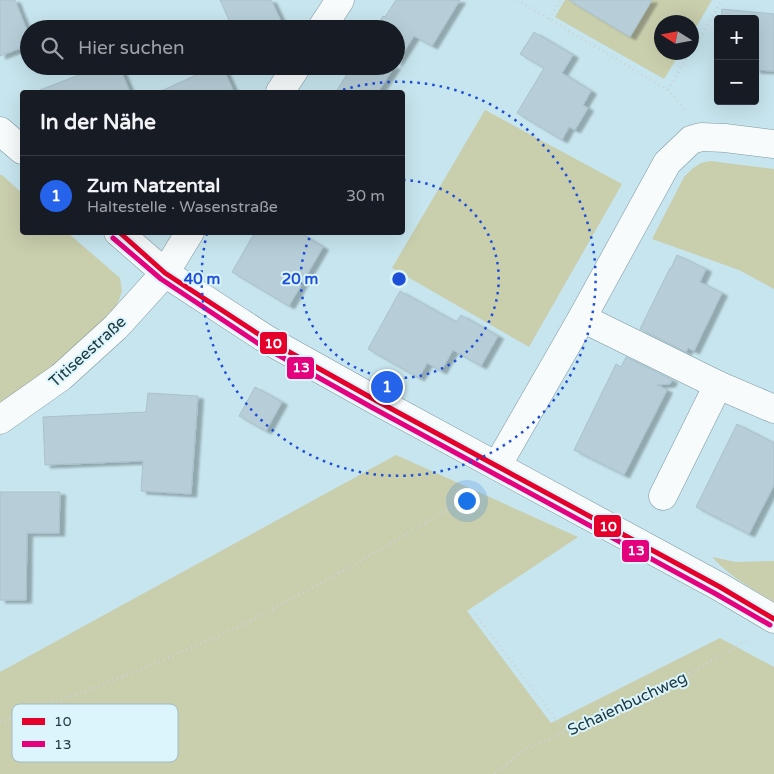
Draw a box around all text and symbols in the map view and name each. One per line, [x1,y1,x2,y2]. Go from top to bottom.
north arrow [654,15,699,60]
map controls [714,15,759,105]
button: + [714,15,759,60]
search box [20,20,405,75]
icon: search [38,34,66,62]
text: Hier suchen [78,37,185,59]
button: − [714,60,759,105]
text: In der Nähe [40,110,156,135]
text: Zum Natzental [87,175,220,197]
text: 1 [51,186,61,206]
text: 30 m [346,186,385,206]
text: Haltestelle · Wasenstraße [87,197,278,217]
text: 40 m [184,270,220,288]
text: 20 m [282,270,318,288]
centre of rings [390,270,408,288]
street label: Titiseestraße [45,312,130,392]
line badge: 10 [259,331,288,355]
text: 10 [264,335,282,352]
line badge: 13 [286,356,315,380]
text: 13 [292,359,310,376]
pin: 1 [371,368,403,406]
your location [454,488,480,514]
line badge: 10 [593,514,622,538]
text: 10 [599,518,617,535]
line badge: 13 [621,539,650,563]
text: 13 [627,542,645,559]
street label: Schaienbuchweg [564,667,690,740]
legend [12,704,178,762]
text: 10 [54,713,72,730]
text: 13 [54,736,72,753]

